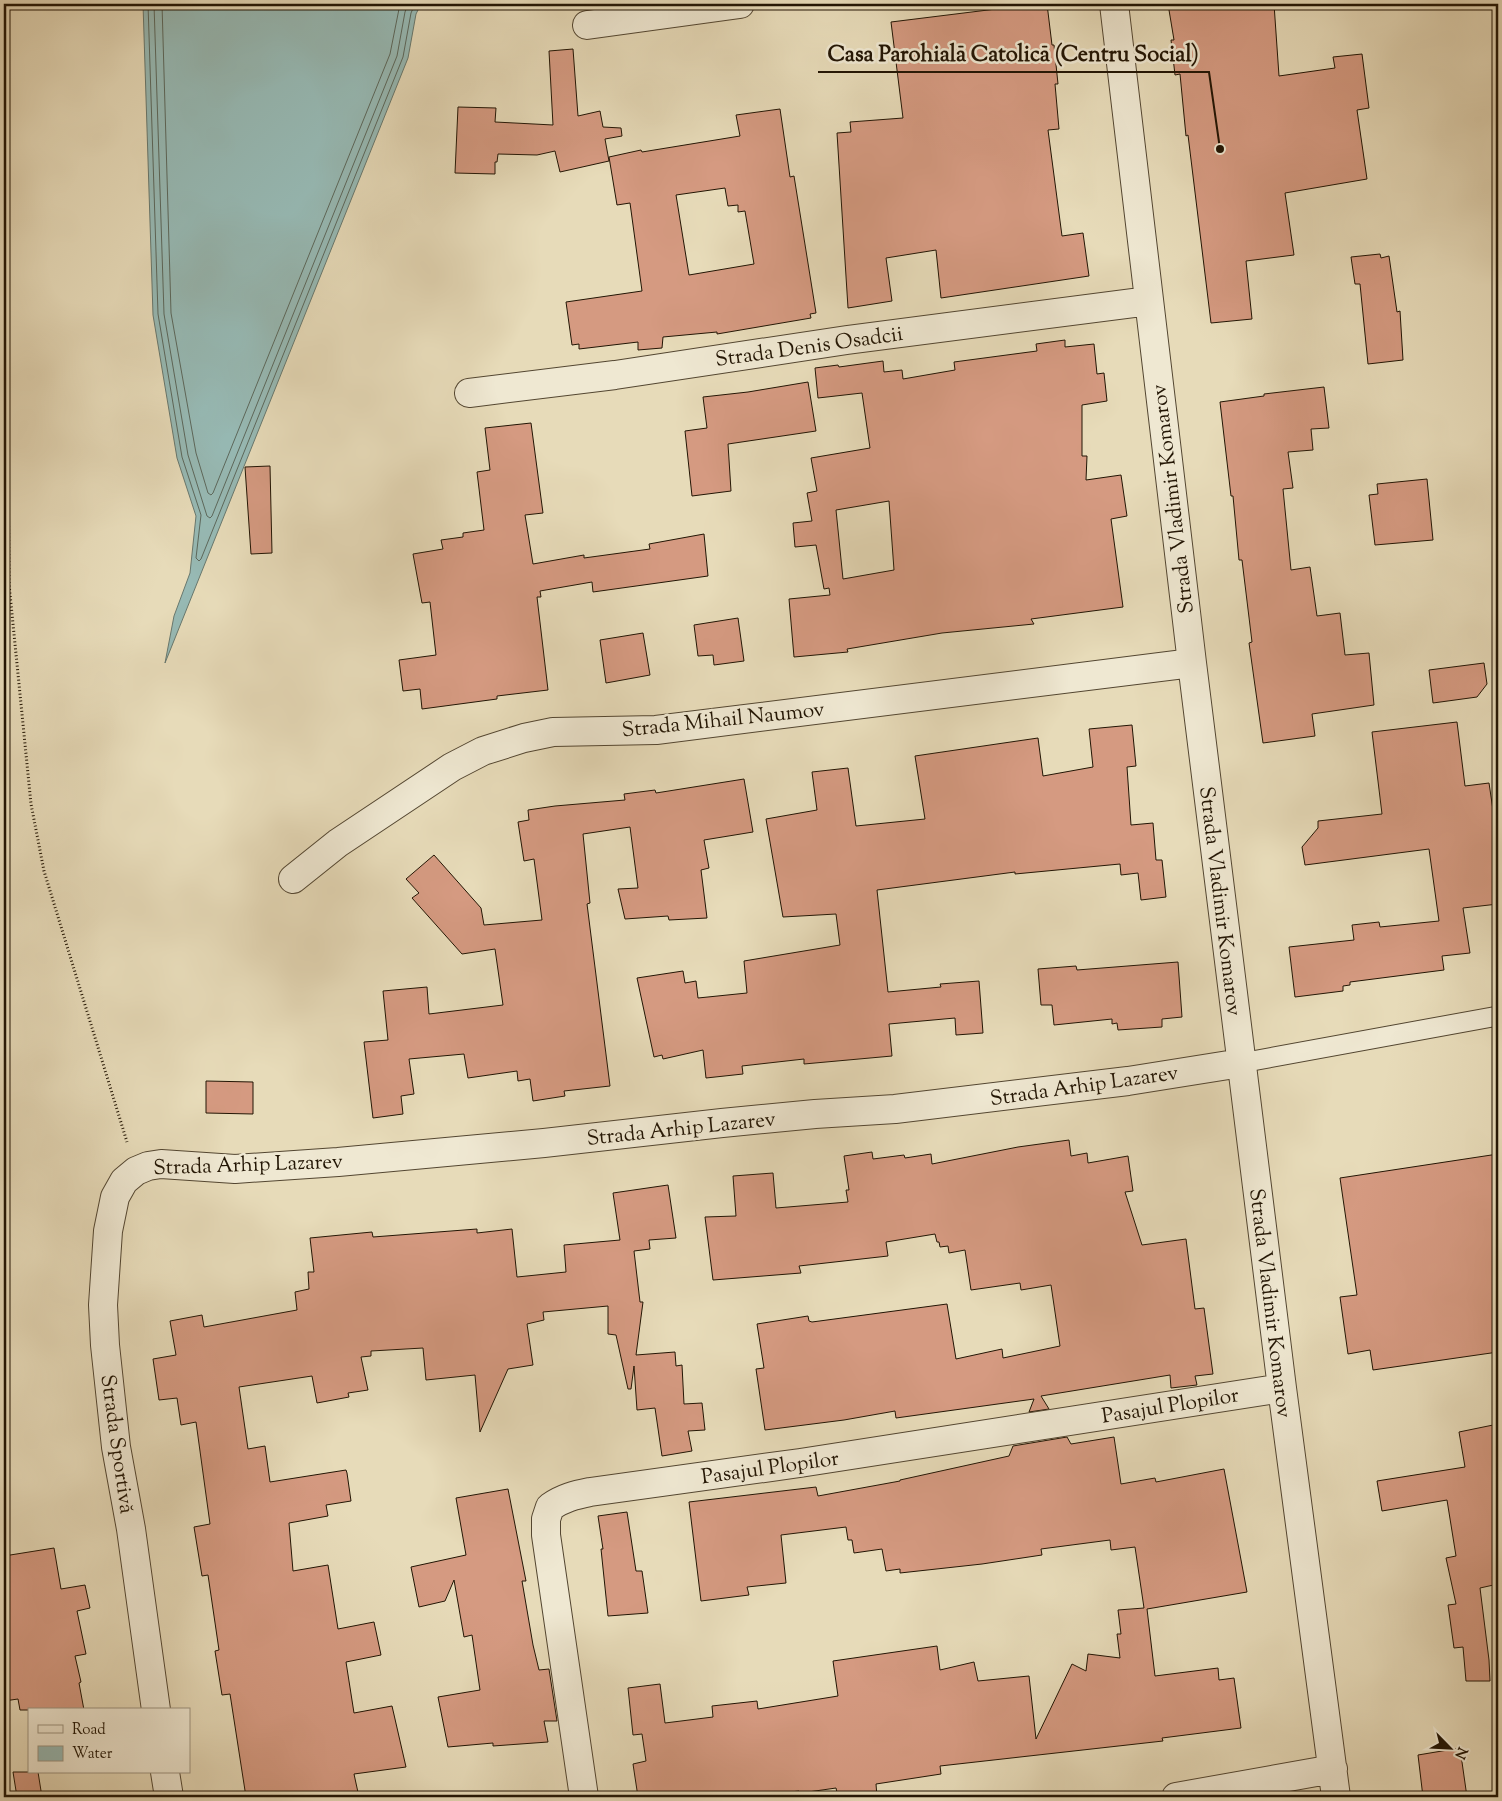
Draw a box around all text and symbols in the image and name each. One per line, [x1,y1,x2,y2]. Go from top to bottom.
callout: Casa Parohialā Catolicā (Centru Social) [818,35,1209,72]
text: Casa Parohialā Catolicā (Centru Social) [827,40,1199,72]
street label: Strada Denis Osadcii [714,320,905,376]
street label: Strada Vladimir Komarov [1145,382,1203,615]
street label: Strada Mihail Naumov [620,695,826,747]
street label: Strada Vladimir Komarov [1190,785,1248,1018]
street label: Strada Arhip Lazarev [988,1059,1180,1115]
street label: Strada Arhip Lazarev [585,1105,777,1155]
street label: Strada Arhip Lazarev [153,1148,343,1184]
street label: Strada Vladimir Komarov [1240,1187,1298,1420]
street label: Strada Sportivă [91,1373,141,1516]
street label: Pasajul Plopilor [1100,1381,1241,1433]
street label: Pasajul Plopilor [700,1444,841,1493]
legend [28,1708,190,1774]
text: Road [72,1720,106,1741]
north arrow [1424,1724,1474,1774]
text: N [1449,1743,1471,1762]
text: Water [72,1744,113,1765]

